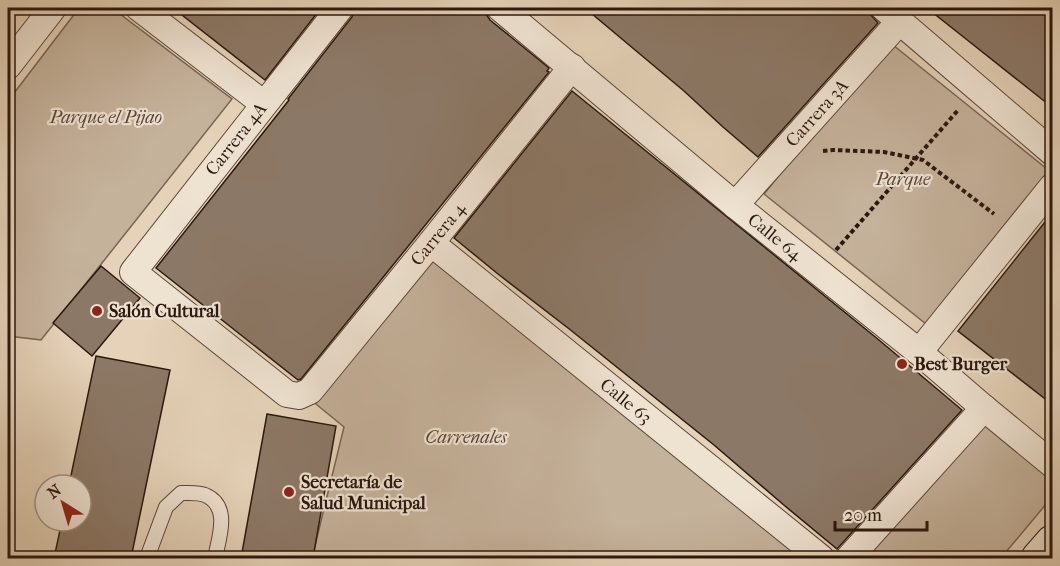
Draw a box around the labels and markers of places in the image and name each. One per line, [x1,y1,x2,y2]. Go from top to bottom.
place label: Salón Cultural [109,301,221,322]
marker: Salón Cultural [90,304,104,318]
place label: Best Burger [914,354,1008,375]
marker: Best Burger [895,357,909,371]
place label: Secretaría de Salud Municipal [301,472,427,514]
marker: Secretaría de Salud Municipal [282,485,296,499]

